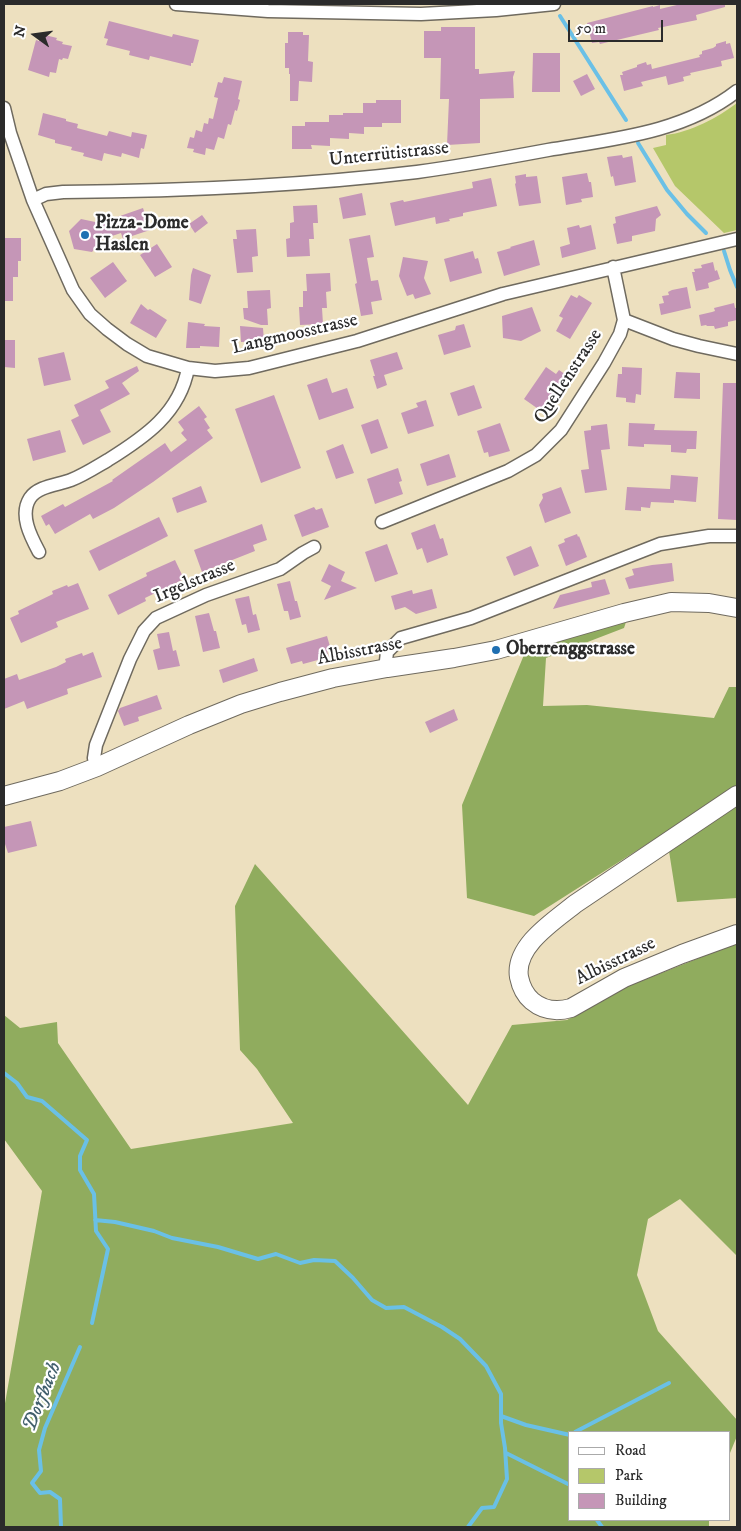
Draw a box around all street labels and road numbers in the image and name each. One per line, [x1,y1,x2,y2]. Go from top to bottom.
street label: Unterrütistrasse [328,137,450,173]
street label: Langmoosstrasse [230,309,360,361]
street label: Quellenstrasse [530,325,608,429]
street label: Irgelstrasse [151,555,239,609]
street label: Albisstrasse [316,633,404,671]
street label: Albisstrasse [572,933,660,991]

